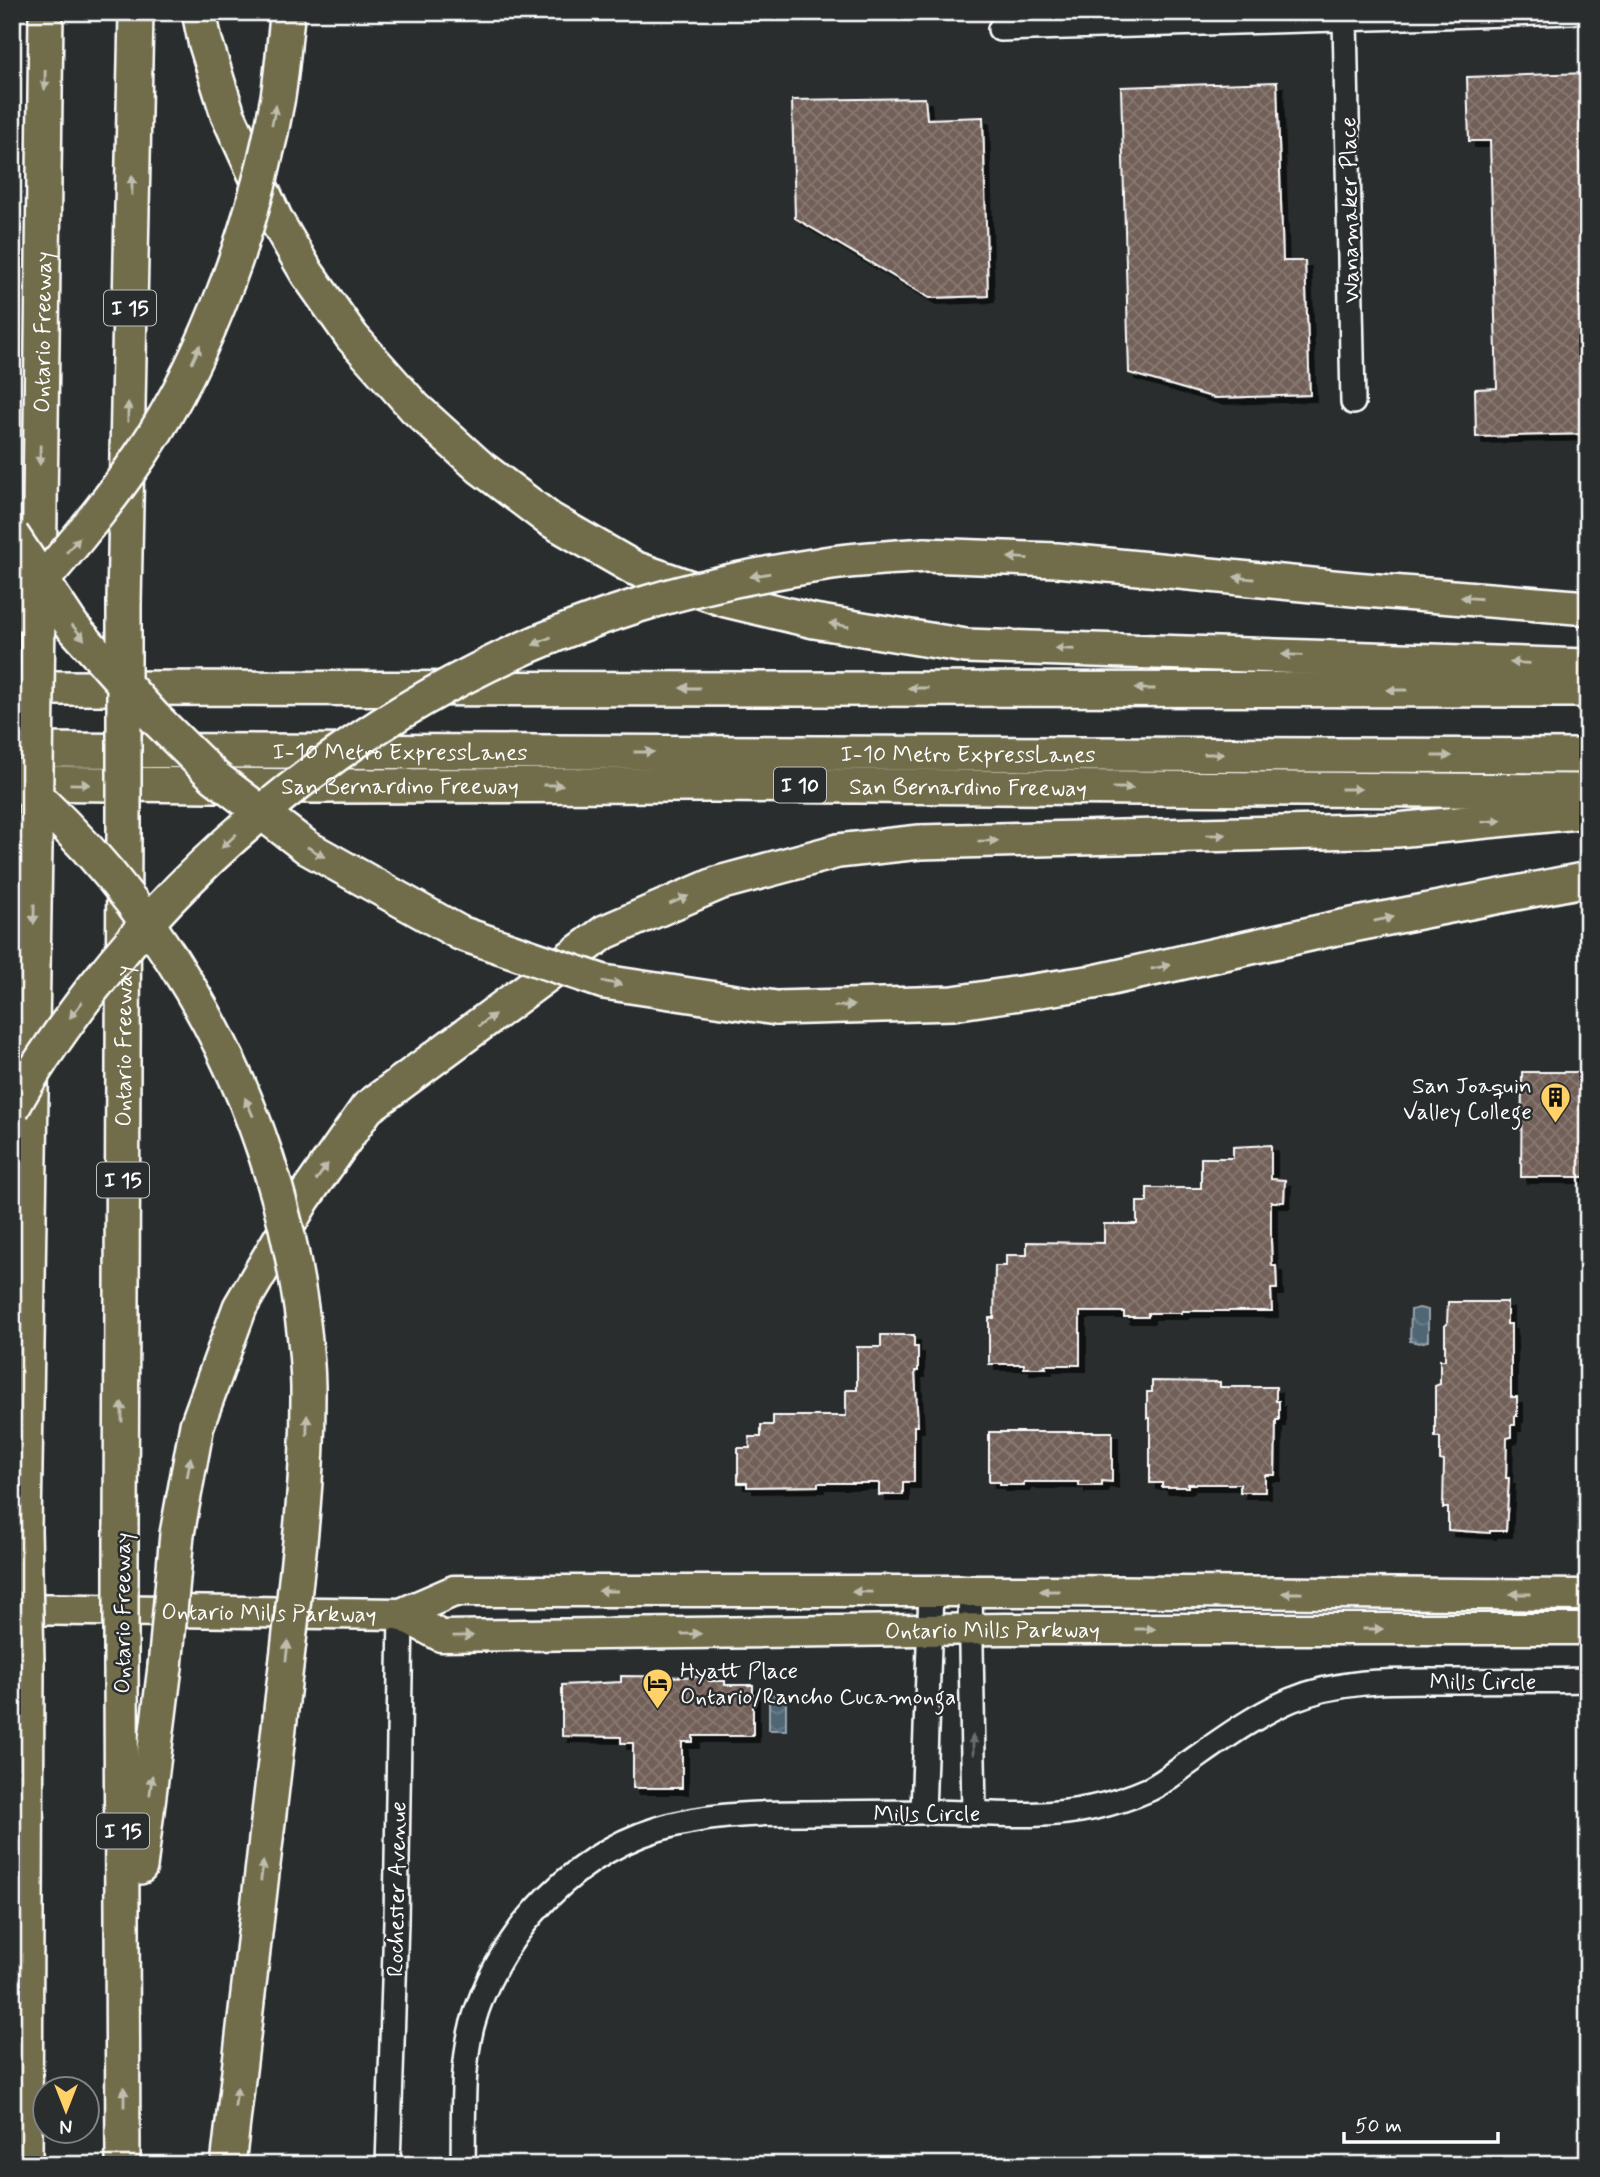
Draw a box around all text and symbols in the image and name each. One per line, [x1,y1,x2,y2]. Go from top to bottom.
one-way arrow [39,70,51,92]
one-way arrow [268,104,279,126]
street label: Wanamaker Place [1334,117,1368,303]
one-way arrow [127,174,138,196]
street label: Ontario Freeway [28,251,60,413]
road number: I 15 [104,290,156,326]
one-way arrow [190,343,201,364]
one-way arrow [122,401,134,423]
one-way arrow [34,444,46,466]
one-way arrow [65,536,81,554]
one-way arrow [1007,552,1029,563]
one-way arrow [749,570,771,581]
one-way arrow [1233,573,1255,584]
one-way arrow [1460,593,1482,604]
one-way arrow [828,619,850,630]
one-way arrow [70,623,86,641]
one-way arrow [532,636,553,647]
one-way arrow [1054,643,1076,654]
one-way arrow [1281,649,1303,660]
one-way arrow [1508,658,1530,669]
one-way arrow [679,682,701,694]
one-way arrow [906,682,928,694]
one-way arrow [1134,683,1156,695]
one-way arrow [1386,684,1408,696]
street label: I-10 Metro ExpressLanes [272,738,528,769]
street label: I-10 Metro ExpressLanes [840,740,1096,771]
one-way arrow [633,746,655,758]
one-way arrow [1204,749,1226,760]
one-way arrow [1431,750,1453,761]
road number: I 10 [774,768,826,802]
street label: San Bernardino Freeway [281,772,519,803]
street label: San Bernardino Freeway [849,773,1087,805]
one-way arrow [70,778,92,790]
one-way arrow [542,779,564,791]
one-way arrow [1113,782,1135,794]
one-way arrow [1340,783,1362,795]
one-way arrow [1481,815,1503,826]
one-way arrow [1205,829,1227,841]
one-way arrow [221,833,238,849]
one-way arrow [978,835,1000,846]
one-way arrow [307,846,326,858]
one-way arrow [668,894,689,905]
one-way arrow [28,904,40,926]
one-way arrow [1373,913,1395,924]
one-way arrow [1150,961,1172,972]
street label: Ontario Freeway [110,965,140,1127]
one-way arrow [601,978,623,989]
one-way arrow [70,1001,84,1019]
one-way arrow [833,1001,855,1012]
one-way arrow [477,1012,495,1027]
place label: San Joaquin Valley College [1403,1072,1532,1130]
building icon: San Joaquin Valley College [1538,1081,1572,1125]
one-way arrow [243,1097,255,1117]
road number: I 15 [97,1162,149,1198]
one-way arrow [315,1163,329,1181]
one-way arrow [116,1401,128,1423]
one-way arrow [301,1414,313,1436]
one-way arrow [184,1456,195,1478]
street label: Ontario Freeway [109,1532,139,1694]
one-way arrow [596,1585,618,1597]
one-way arrow [1038,1585,1060,1597]
one-way arrow [851,1586,873,1598]
one-way arrow [1281,1587,1303,1599]
one-way arrow [1508,1588,1530,1600]
street label: Ontario Mills Parkway [161,1598,377,1631]
street label: Ontario Mills Parkway [885,1616,1100,1647]
one-way arrow [1134,1623,1156,1635]
one-way arrow [1362,1623,1384,1635]
one-way arrow [680,1628,702,1640]
one-way arrow [452,1630,474,1642]
one-way arrow [282,1640,293,1662]
place label: Hyatt Place Ontario/Rancho Cucamonga [680,1657,956,1715]
hotel icon: Hyatt Place Ontario/Rancho Cucamonga [640,1666,674,1710]
street label: Mills Circle [1430,1668,1536,1698]
one-way arrow [967,1734,979,1756]
one-way arrow [145,1773,156,1795]
street label: Mills Circle [874,1800,980,1830]
street label: Rochester Avenue [381,1801,415,1977]
road number: I 15 [97,1814,149,1848]
one-way arrow [257,1860,268,1882]
north arrow [32,2076,102,2146]
one-way arrow [118,2085,129,2107]
one-way arrow [231,2086,242,2108]
scale bar [1344,2100,1498,2144]
text: 50 m [1355,2112,1402,2140]
text: N [60,2113,72,2138]

